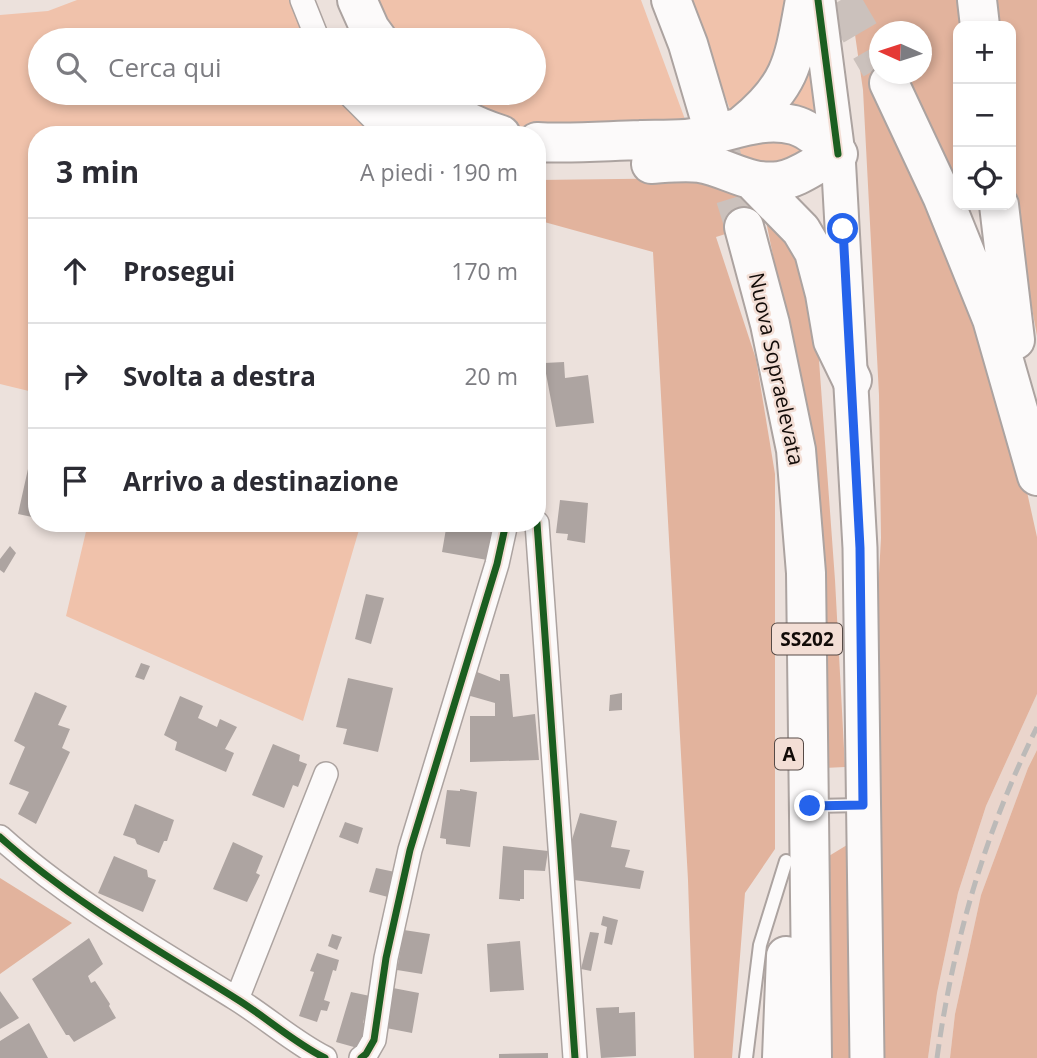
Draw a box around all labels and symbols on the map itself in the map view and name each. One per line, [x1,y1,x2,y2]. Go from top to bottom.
north arrow [869,21,932,84]
route start [827,213,858,244]
street label: Nuova Sopraelevata [743,270,811,468]
road number: SS202 [772,624,842,654]
road number: A [775,738,803,769]
route end [794,790,825,821]

